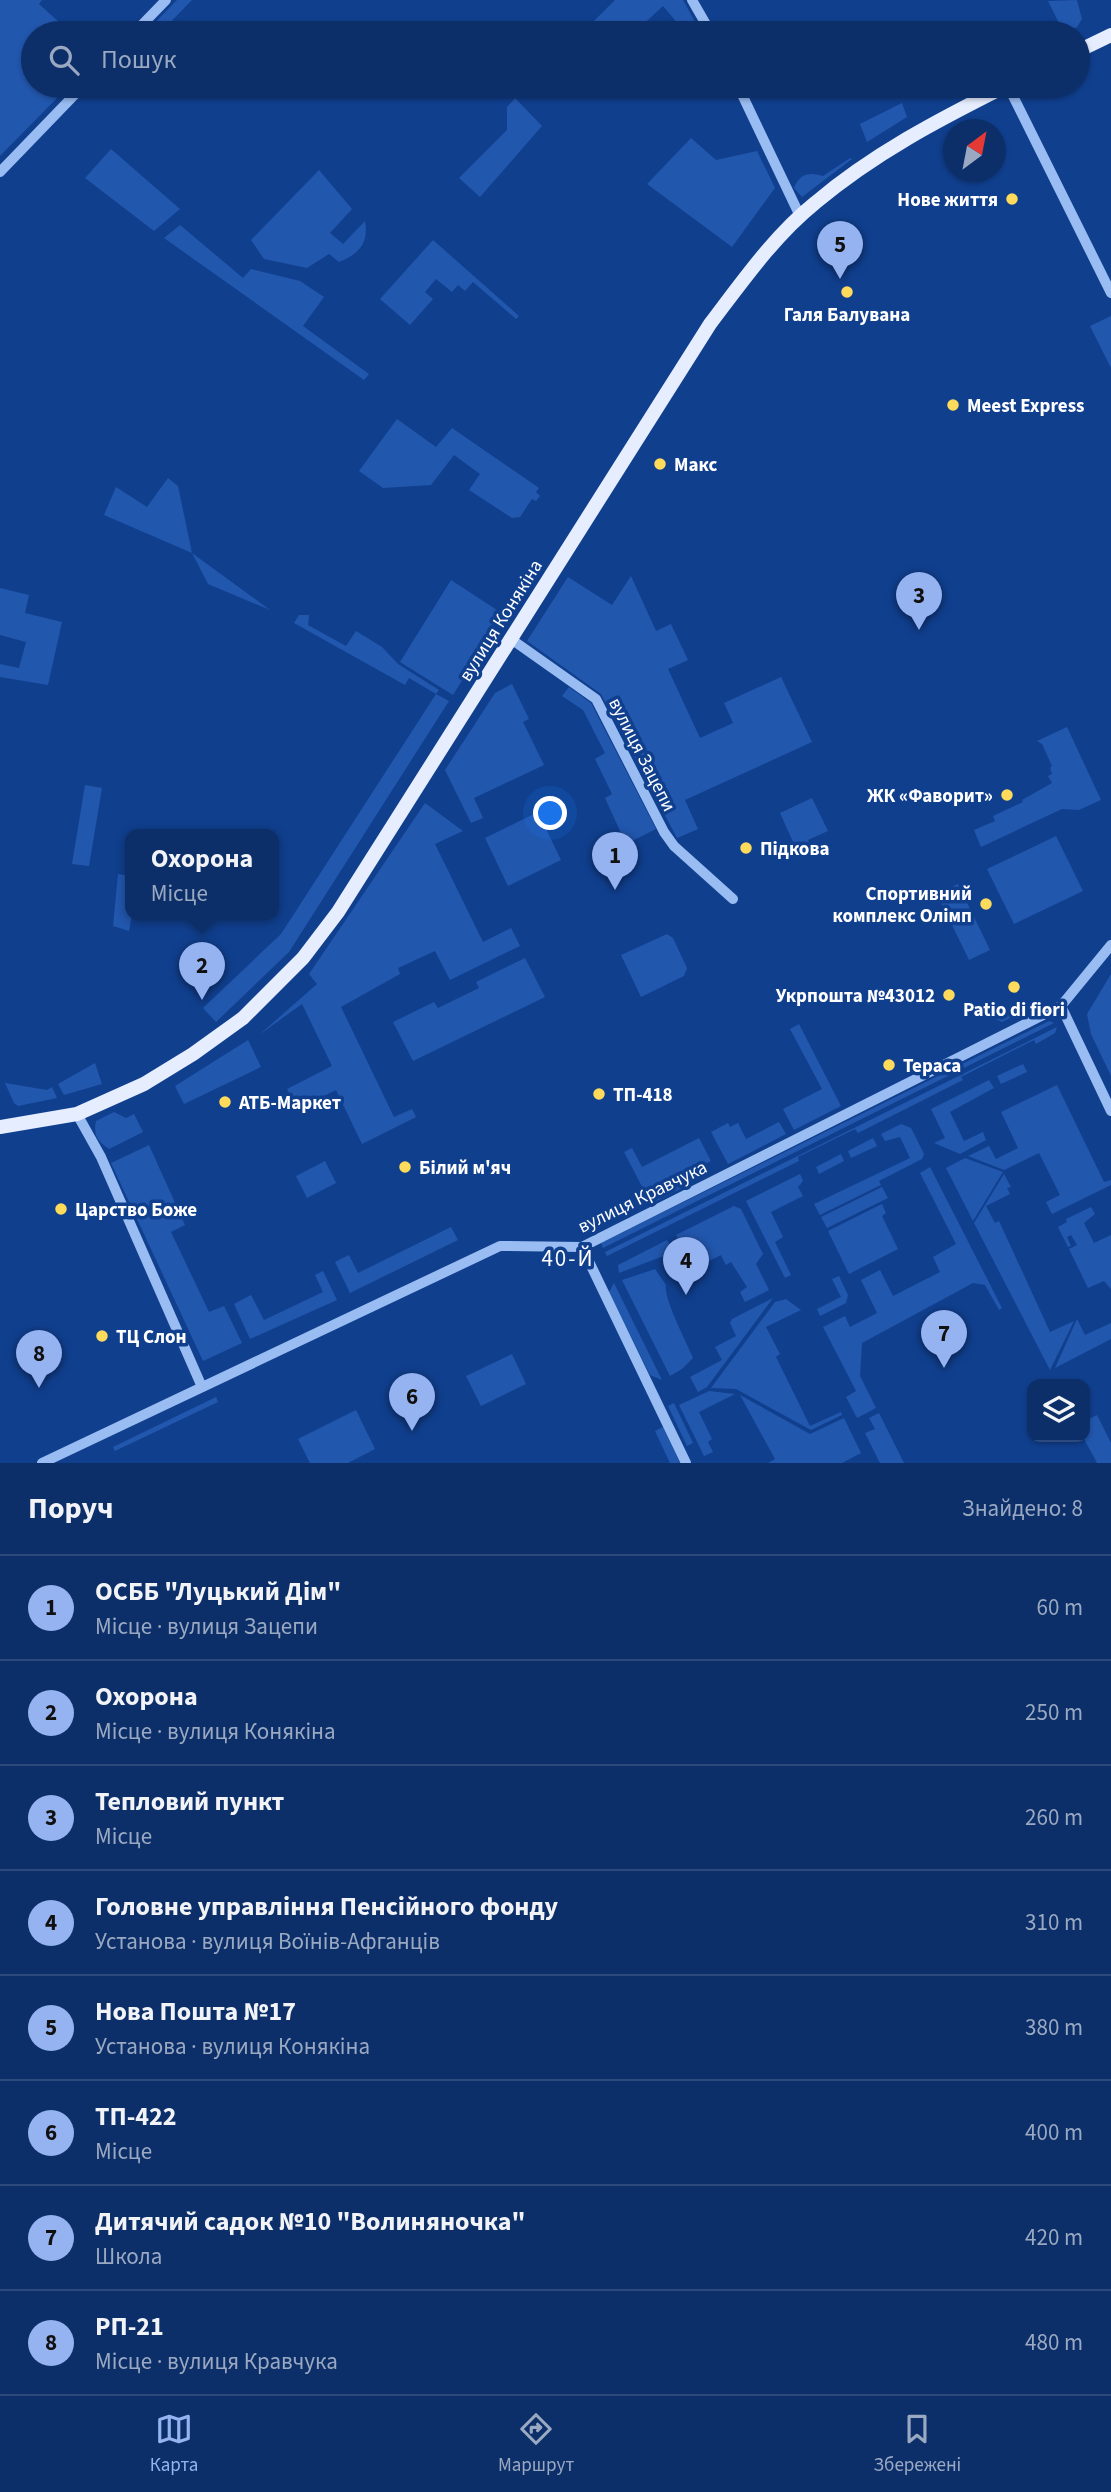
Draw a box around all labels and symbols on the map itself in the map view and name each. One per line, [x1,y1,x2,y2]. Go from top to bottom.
north arrow [943,119,1006,182]
place label: Нове життя [897,187,998,214]
marker: Нове життя [1004,191,1020,207]
pin: 5 [817,221,863,279]
marker: Галя Балувана [839,284,855,300]
place label: Галя Балувана [784,302,910,329]
place label: Meest Express [967,393,1085,420]
marker: Meest Express [945,397,961,413]
place label: Макс [674,452,717,479]
marker: Макс [652,456,668,472]
street label: вулиця Конякіна [453,555,550,687]
pin: 3 [896,572,942,630]
street label: вулиця Зацепи [601,693,682,816]
place label: ЖК «Фаворит» [867,783,993,810]
marker: ЖК «Фаворит» [999,787,1015,803]
your location [533,796,567,830]
pin: 1 [592,832,638,890]
place label: Підкова [760,836,829,863]
marker: Підкова [738,840,754,856]
place label: Спортивний комплекс Олімп [833,881,972,930]
marker: Спортивний комплекс Олімп [978,896,994,912]
pin: 2 [179,942,225,1000]
marker: Patio di fiori [1006,979,1022,995]
place label: Укрпошта №43012 [776,983,935,1010]
marker: Укрпошта №43012 [941,987,957,1003]
place label: Patio di fiori [963,997,1065,1024]
place label: Тераса [903,1053,961,1080]
marker: Тераса [881,1057,897,1073]
place label: ТП-418 [613,1082,673,1109]
marker: ТП-418 [591,1086,607,1102]
place label: АТБ-Маркет [238,1090,341,1117]
marker: АТБ-Маркет [217,1094,233,1110]
street label: вулиця Кравчука [573,1154,712,1240]
place label: Білий м'яч [419,1155,511,1182]
marker: Білий м'яч [397,1159,413,1175]
place label: Царство Боже [75,1197,197,1224]
marker: Царство Боже [53,1201,69,1217]
pin: 4 [663,1237,709,1295]
district label: 40-Й [541,1242,595,1275]
pin: 7 [921,1310,967,1368]
place label: ТЦ Слон [116,1324,187,1351]
marker: ТЦ Слон [94,1328,110,1344]
pin: 8 [16,1330,62,1388]
pin: 6 [389,1373,435,1431]

